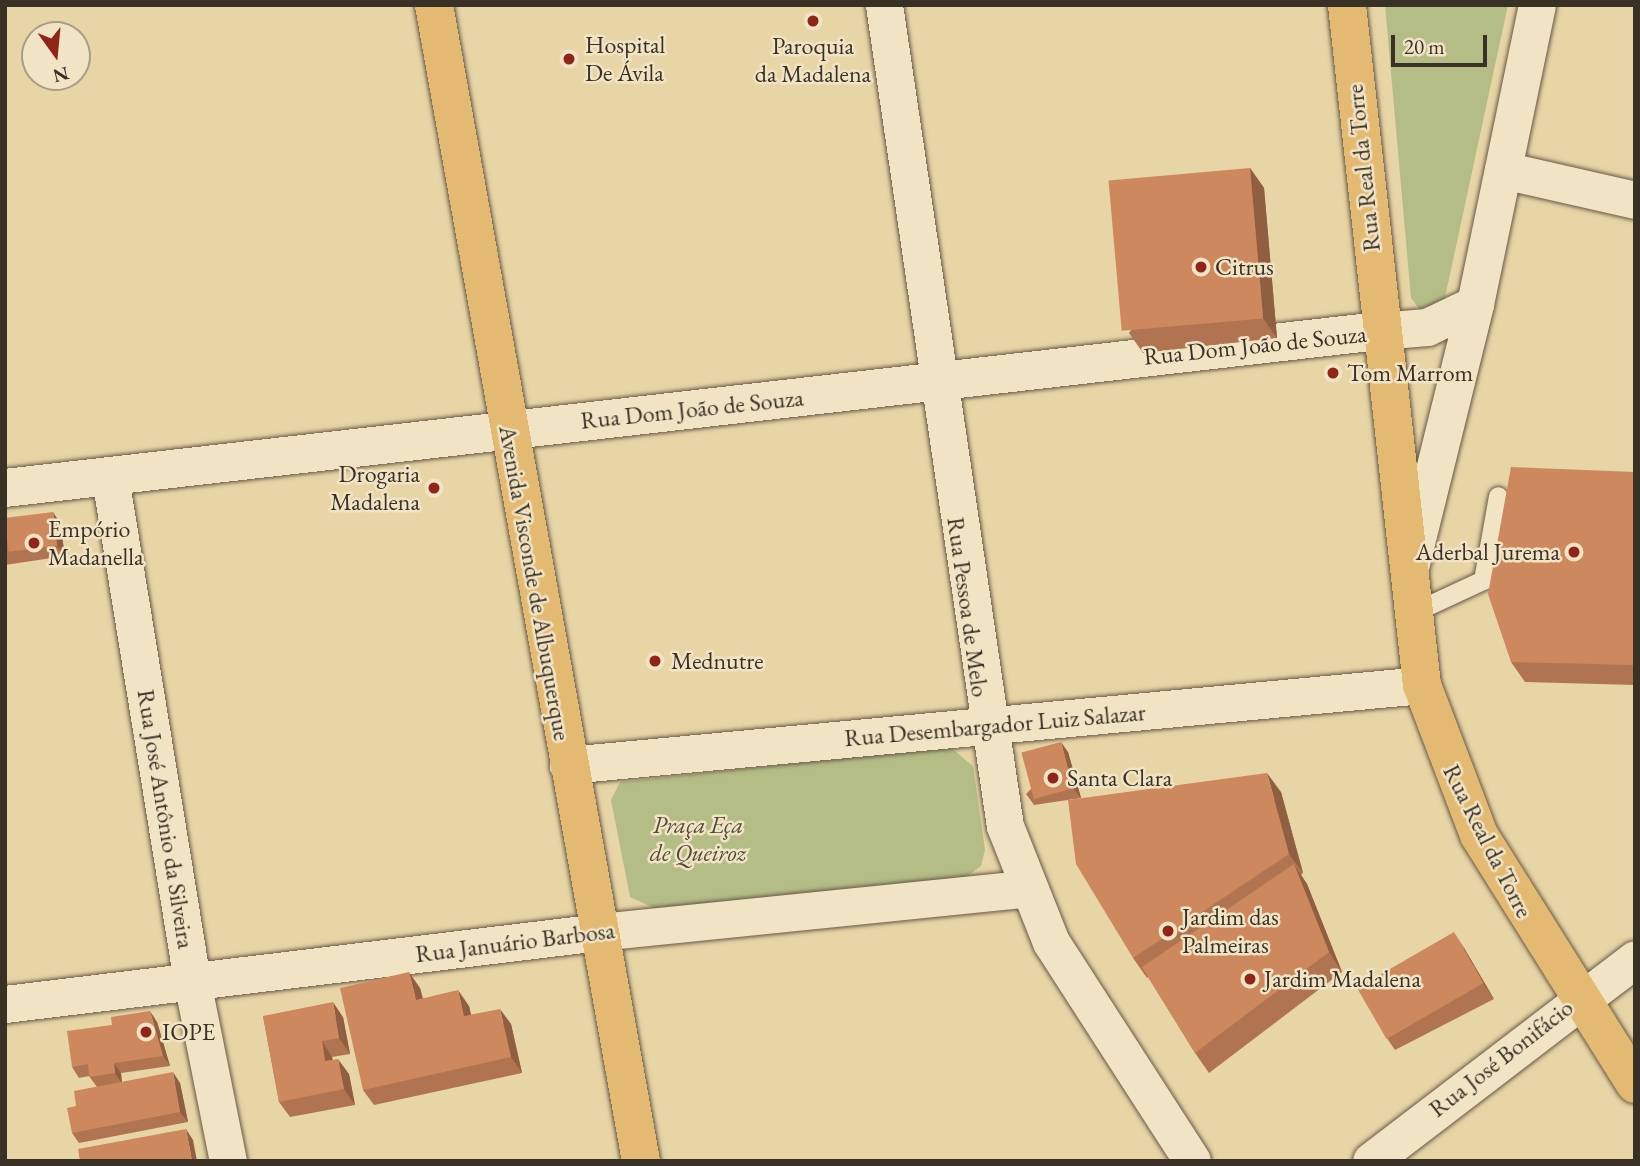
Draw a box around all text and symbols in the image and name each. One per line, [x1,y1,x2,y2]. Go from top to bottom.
marker: Paroquia da Madalena [805,13,821,29]
north arrow [21,21,91,91]
scale bar [1395,21,1491,65]
place label: Hospital De Ávila [585,31,665,87]
place label: Paroquia da Madalena [755,32,871,88]
text: 20 m [1404,33,1445,60]
marker: Hospital De Ávila [559,49,579,69]
text: N [50,61,72,89]
street label: Rua Real da Torre [1340,83,1386,253]
place label: Citrus [1215,253,1274,281]
marker: Citrus [1193,259,1209,275]
street label: Rua Dom João de Souza [1142,319,1368,371]
place label: Tom Marrom [1347,359,1473,387]
marker: Tom Marrom [1325,365,1341,381]
street label: Rua Dom João de Souza [579,383,805,435]
street label: Avenida Visconde de Albuquerque [493,423,577,743]
place label: Drogaria Madalena [330,460,420,516]
marker: Drogaria Madalena [426,480,442,496]
place label: Empório Madanella [48,515,144,571]
street label: Rua Pessoa de Melo [941,515,995,699]
marker: Empório Madanella [26,535,42,551]
place label: Aderbal Jurema [1415,538,1560,566]
marker: Aderbal Jurema [1566,544,1582,560]
place label: Mednutre [671,647,764,675]
marker: Mednutre [645,651,665,671]
street label: Rua José Antônio da Silveira [131,687,201,951]
street label: Rua Desembargador Luiz Salazar [843,697,1147,753]
street label: Rua Real da Torre [1437,760,1539,922]
place label: Santa Clara [1067,764,1172,792]
marker: Santa Clara [1045,770,1061,786]
park label: Praça Eça de Queiroz [650,811,746,867]
place label: Jardim das Palmeiras [1182,903,1279,959]
street label: Rua Januário Barbosa [414,915,616,969]
marker: Jardim das Palmeiras [1160,923,1176,939]
place label: Jardim Madalena [1264,965,1421,993]
marker: Jardim Madalena [1242,971,1258,987]
street label: Rua José Bonifácio [1423,993,1579,1123]
place label: IOPE [162,1018,215,1046]
marker: IOPE [136,1022,156,1042]

